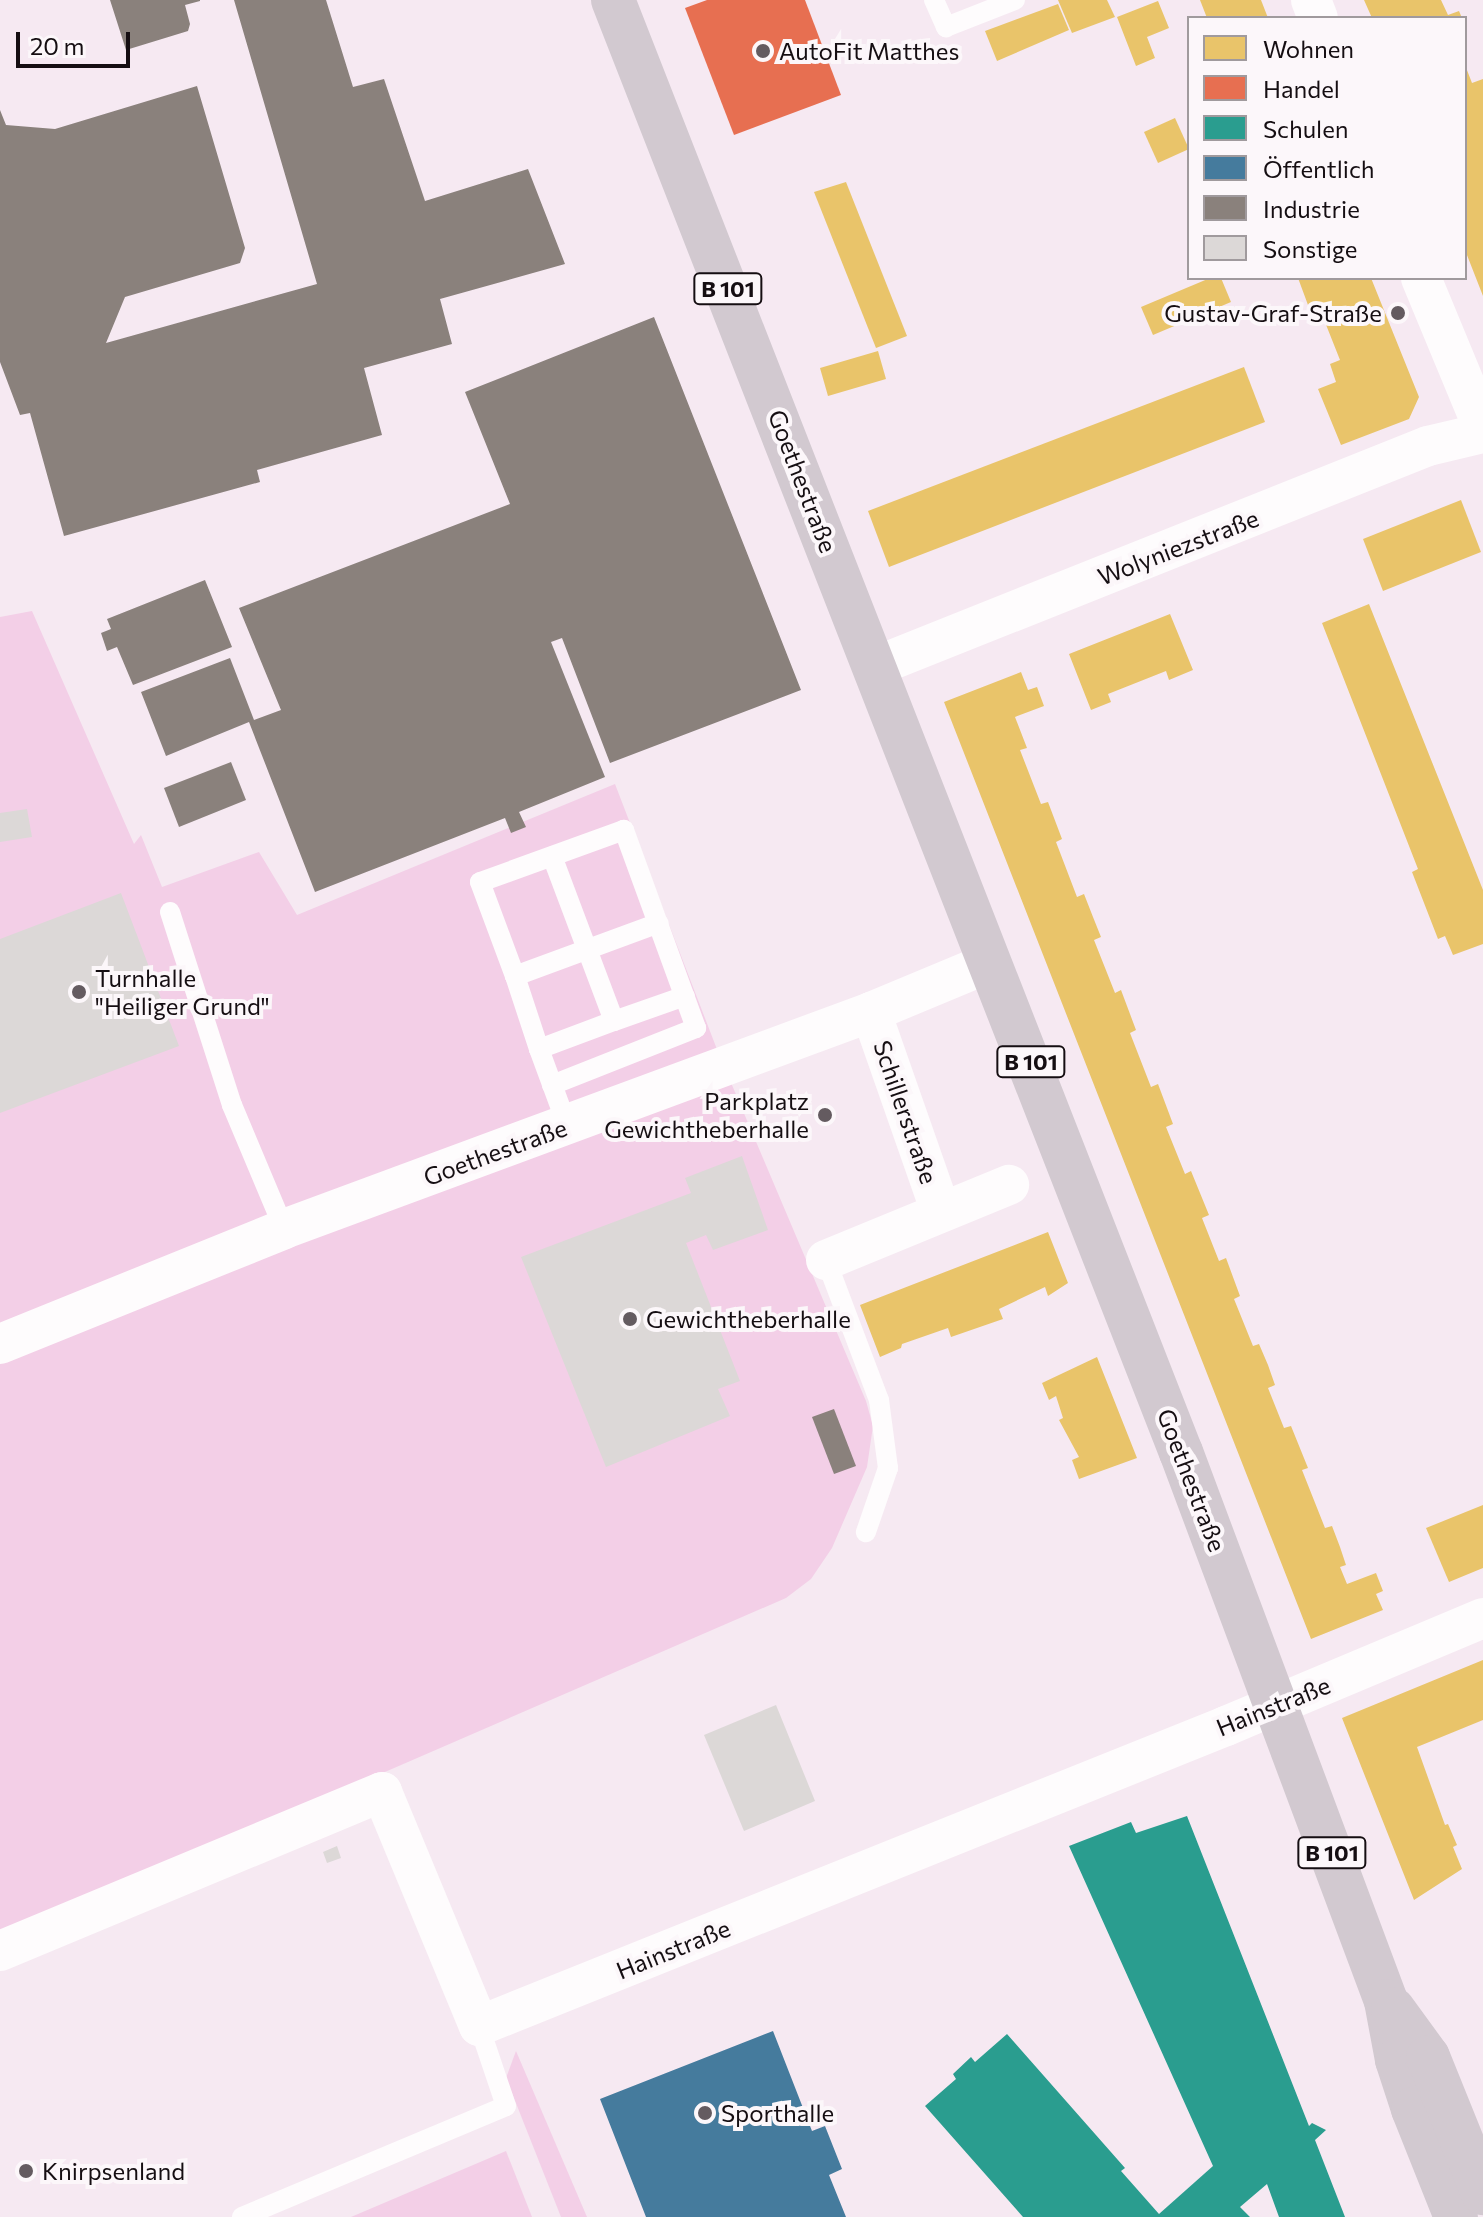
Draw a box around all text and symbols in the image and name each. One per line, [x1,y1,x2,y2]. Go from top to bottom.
scale bar [20,16,134,66]
legend [1187,16,1467,280]
text: 20 m [30,31,84,60]
text: Wohnen [1263,34,1354,63]
place label: AutoFit Matthes [779,37,959,65]
marker: AutoFit Matthes [754,42,772,60]
text: Handel [1263,74,1340,103]
text: Schulen [1263,114,1349,143]
text: Öffentlich [1263,154,1375,183]
text: Industrie [1263,194,1360,223]
text: Sonstige [1263,234,1357,263]
road number: B 101 [692,271,764,307]
place label: Gustav-Graf-Straße [1164,299,1382,327]
marker: Gustav-Graf-Straße [1389,304,1407,322]
street label: Goethestraße [763,406,843,556]
street label: Wolyniezstraße [1094,503,1262,591]
place label: Turnhalle "Heiliger Grund" [95,964,270,1020]
marker: Turnhalle "Heiliger Grund" [70,983,88,1001]
street label: Schillerstraße [868,1037,944,1187]
road number: B 101 [995,1044,1067,1080]
place label: Parkplatz Gewichtheberhalle [604,1087,809,1143]
marker: Parkplatz Gewichtheberhalle [816,1106,834,1124]
street label: Goethestraße [419,1113,571,1191]
place label: Gewichtheberhalle [646,1305,851,1333]
marker: Gewichtheberhalle [621,1310,639,1328]
street label: Goethestraße [1152,1405,1232,1555]
street label: Hainstraße [1212,1670,1334,1742]
road number: B 101 [1296,1835,1368,1871]
street label: Hainstraße [612,1913,734,1985]
place label: Sporthalle [721,2099,834,2127]
marker: Sporthalle [696,2104,714,2122]
place label: Knirpsenland [42,2157,185,2185]
marker: Knirpsenland [17,2162,35,2180]

